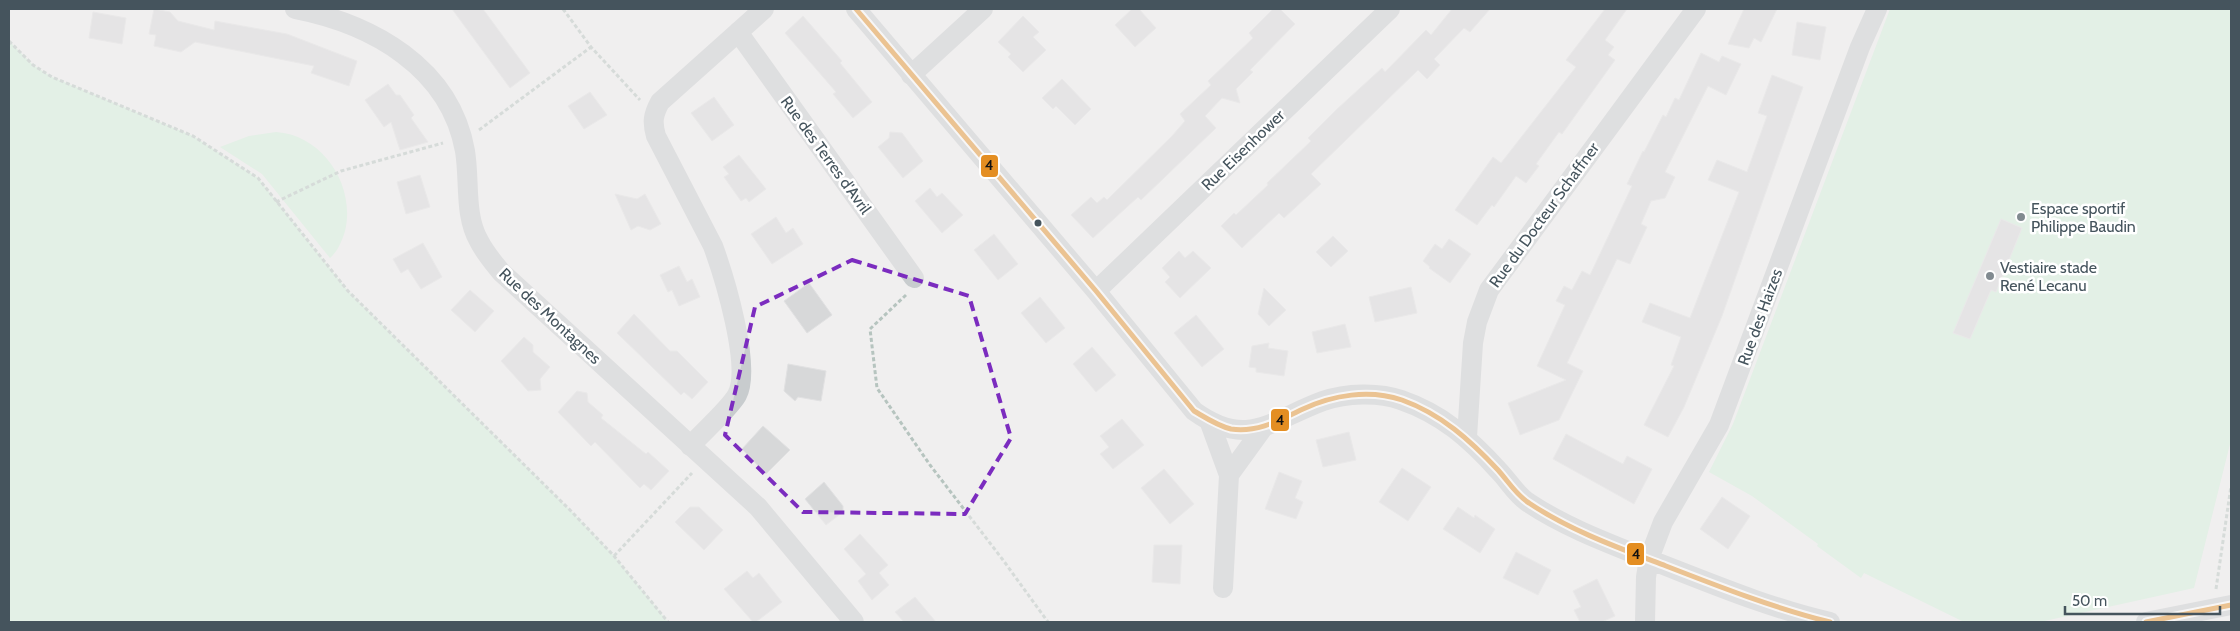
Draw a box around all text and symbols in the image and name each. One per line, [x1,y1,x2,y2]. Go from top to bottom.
street label: Rue des Terres d'Avril [777,92,875,218]
street label: Rue Eisenhower [1198,105,1289,194]
street label: Rue du Docteur Schaffner [1485,138,1603,291]
line badge: 4 [980,154,999,178]
text: 4 [985,156,993,174]
place label: Espace sportif Philippe Baudin [2031,199,2136,236]
marker: Espace sportif Philippe Baudin [2015,211,2027,223]
unlabelled marker [1033,218,1043,228]
place label: Vestiaire stade René Lecanu [2000,258,2097,295]
street label: Rue des Montagnes [495,264,605,368]
street label: Rue des Haizes [1734,266,1786,368]
marker: Vestiaire stade René Lecanu [1984,270,1996,282]
line badge: 4 [1270,408,1290,432]
text: 4 [1276,411,1284,429]
line badge: 4 [1626,542,1645,566]
text: 4 [1632,545,1640,563]
scale bar [2065,584,2220,616]
text: 50 m [2072,592,2107,610]

